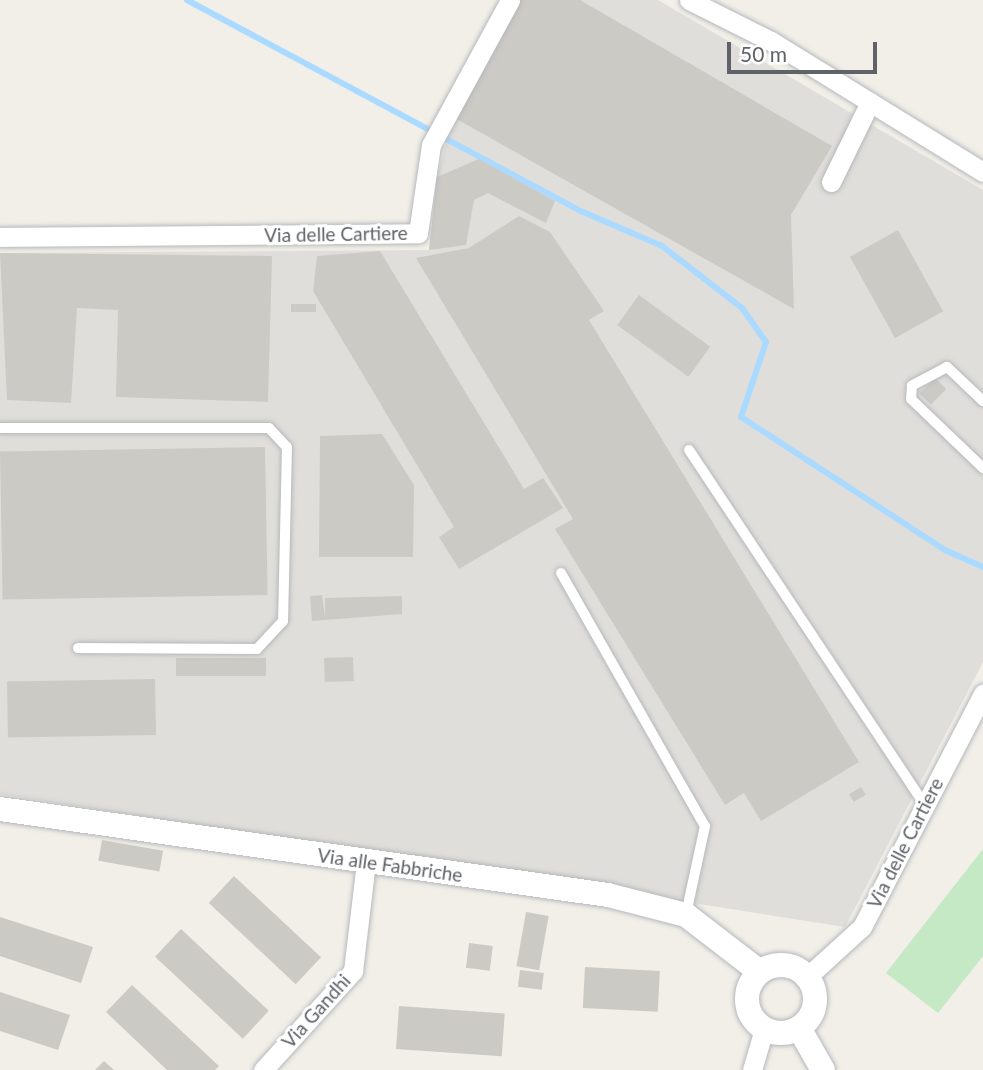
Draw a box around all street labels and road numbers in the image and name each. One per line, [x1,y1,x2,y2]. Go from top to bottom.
street label: Via delle Cartiere [264,221,408,247]
street label: Via delle Cartiere [862,774,948,912]
street label: Via alle Fabbriche [316,844,464,886]
street label: Via Gandhi [277,969,355,1053]

